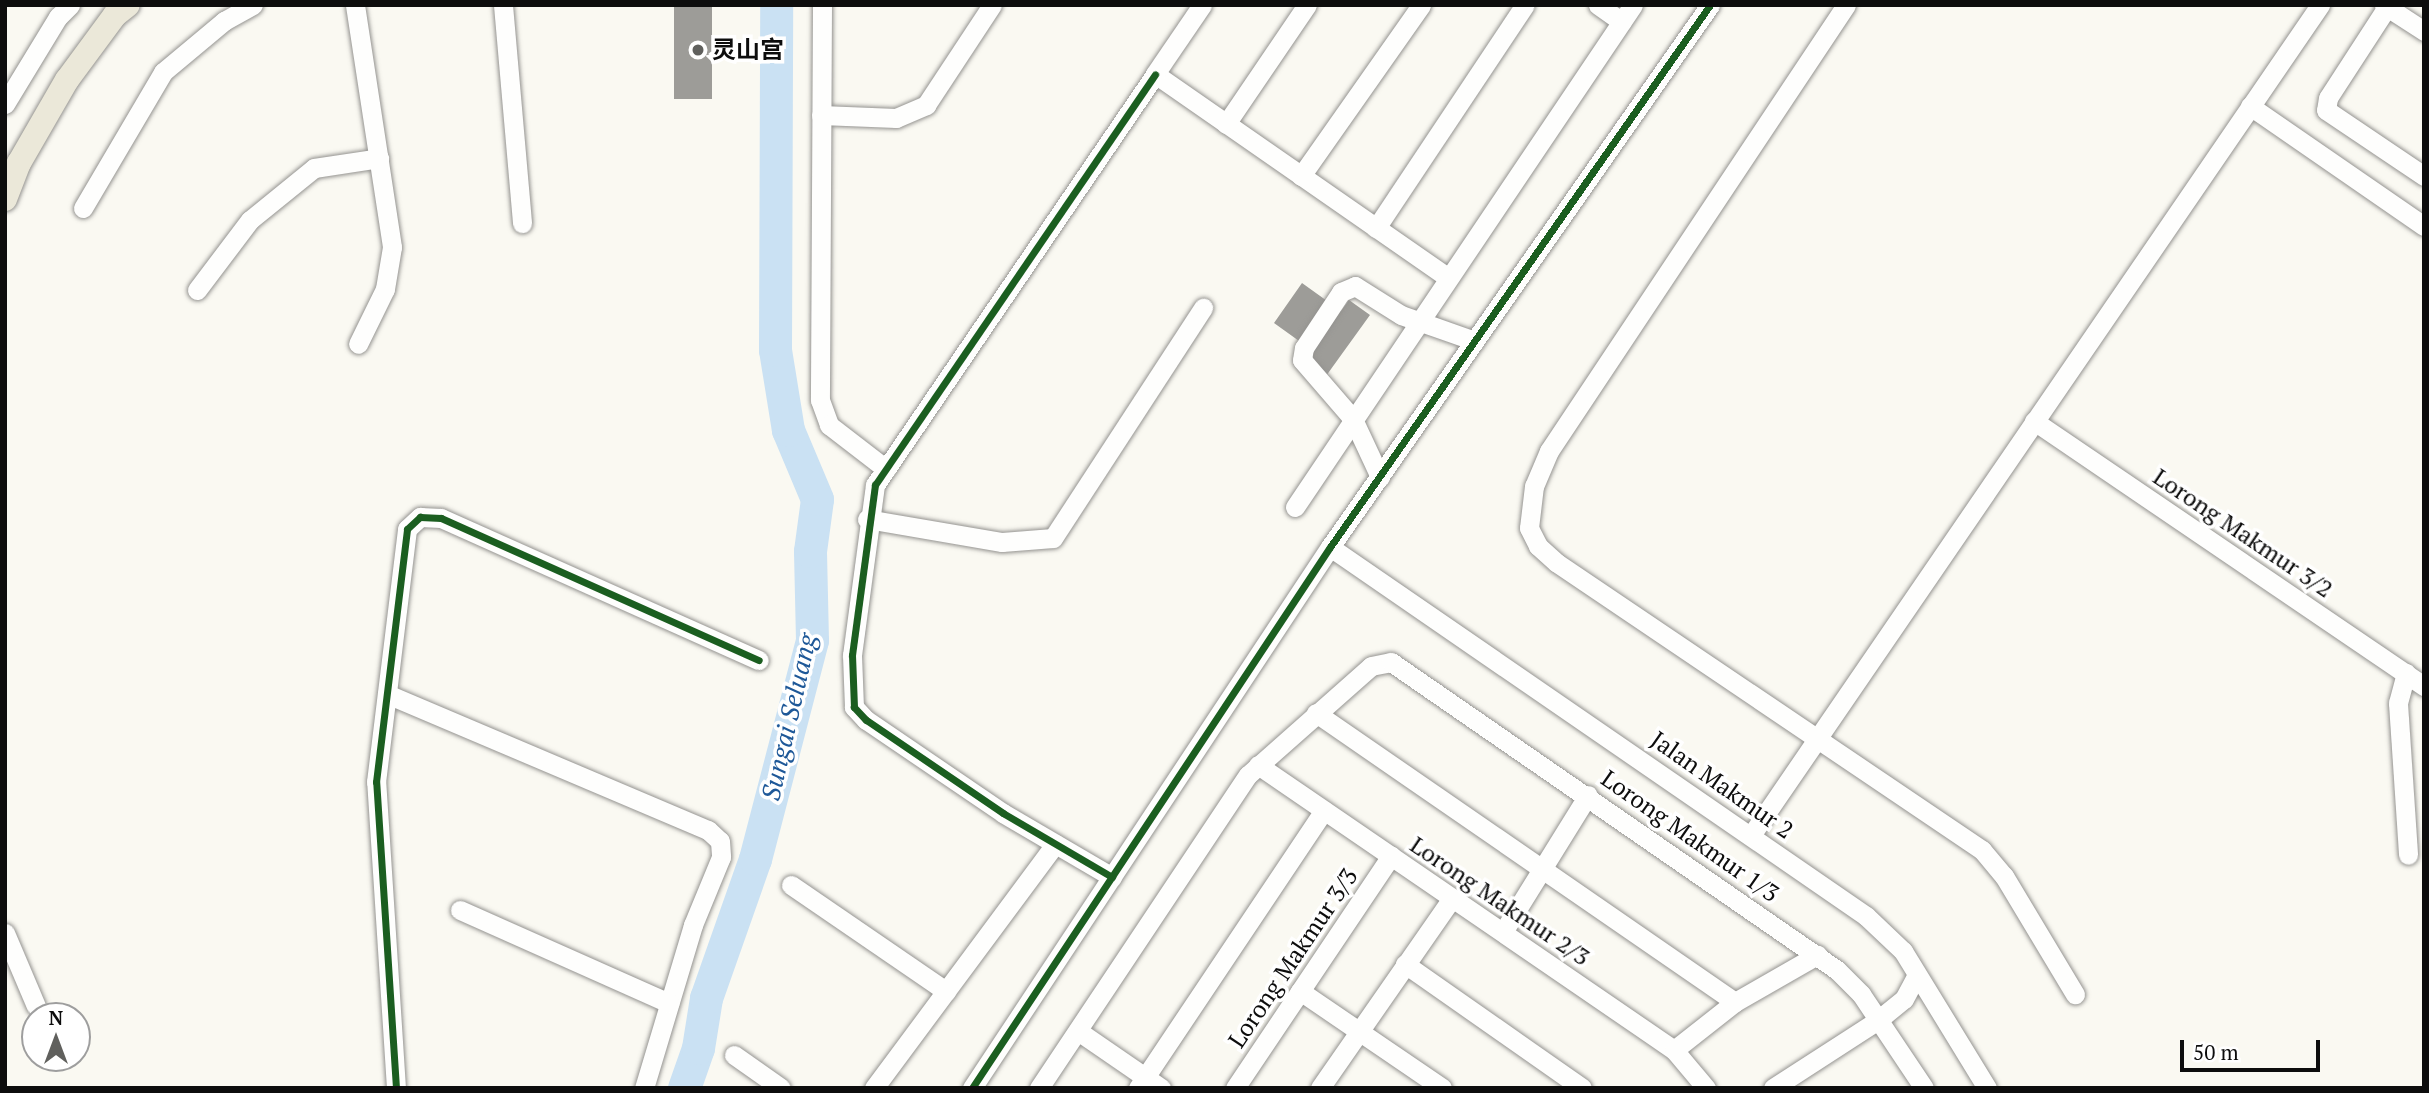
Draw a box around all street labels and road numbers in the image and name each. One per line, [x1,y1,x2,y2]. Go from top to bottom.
street label: Lorong Makmur 3/2 [2148,462,2338,604]
street label: Jalan Makmur 2 [1645,725,1799,845]
street label: Lorong Makmur 1/3 [1596,764,1784,908]
street label: Lorong Makmur 2/3 [1405,830,1595,972]
street label: Lorong Makmur 3/3 [1222,863,1364,1053]

